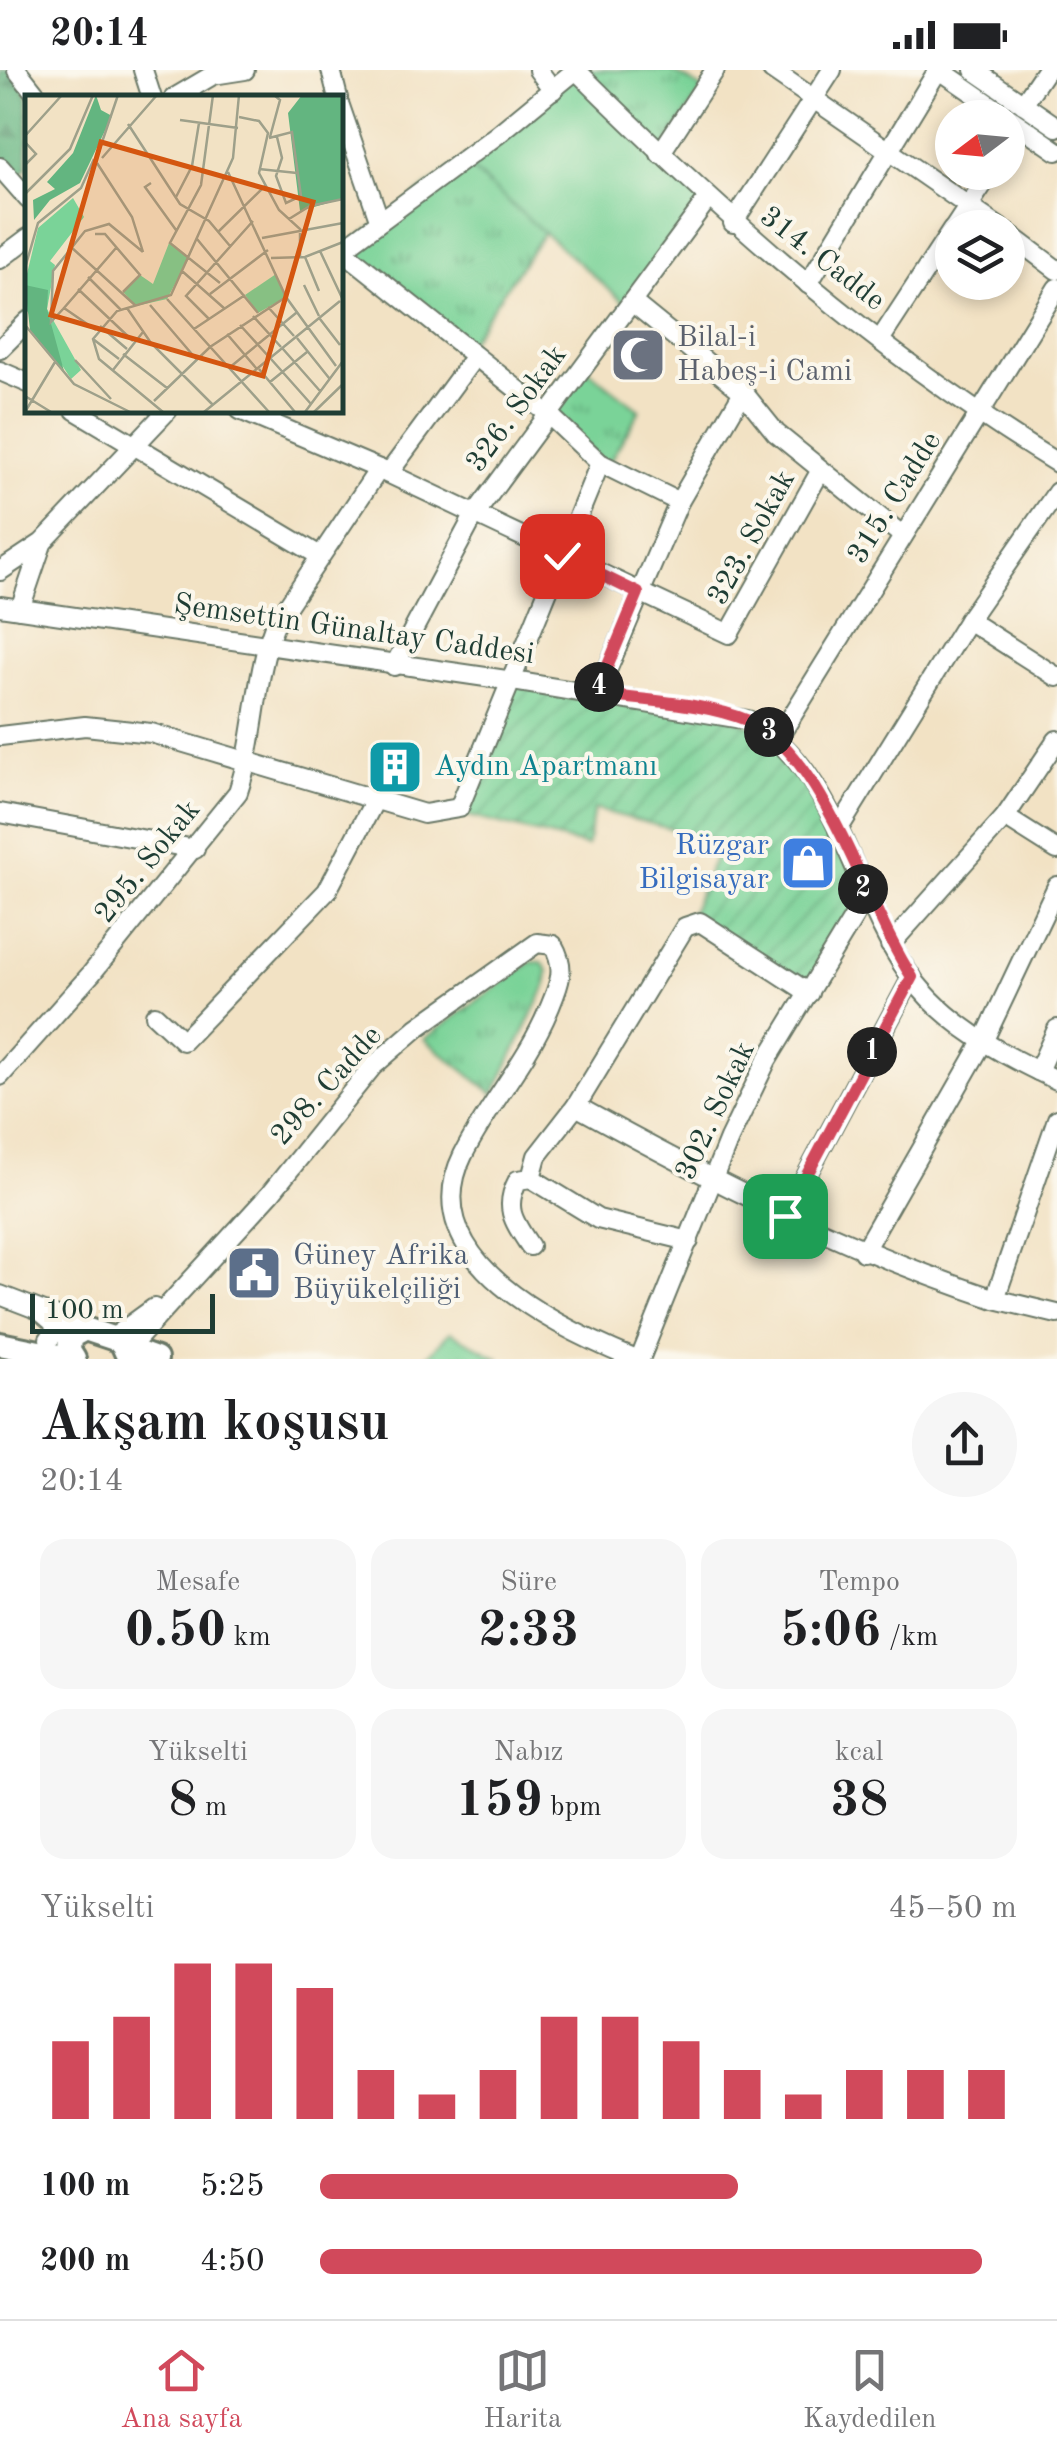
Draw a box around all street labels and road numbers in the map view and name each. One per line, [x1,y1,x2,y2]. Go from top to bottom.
street label: 314. Cadde [754,201,890,317]
street label: 326. Sokak [461,340,573,478]
street label: 315. Cadde [843,427,947,569]
street label: 323. Sokak [703,466,801,610]
street label: Şemsettin Günaltay Caddesi [172,590,536,670]
street label: 295. Sokak [90,795,206,929]
street label: 298. Cadde [266,1021,388,1151]
street label: 302. Sokak [671,1037,761,1185]

